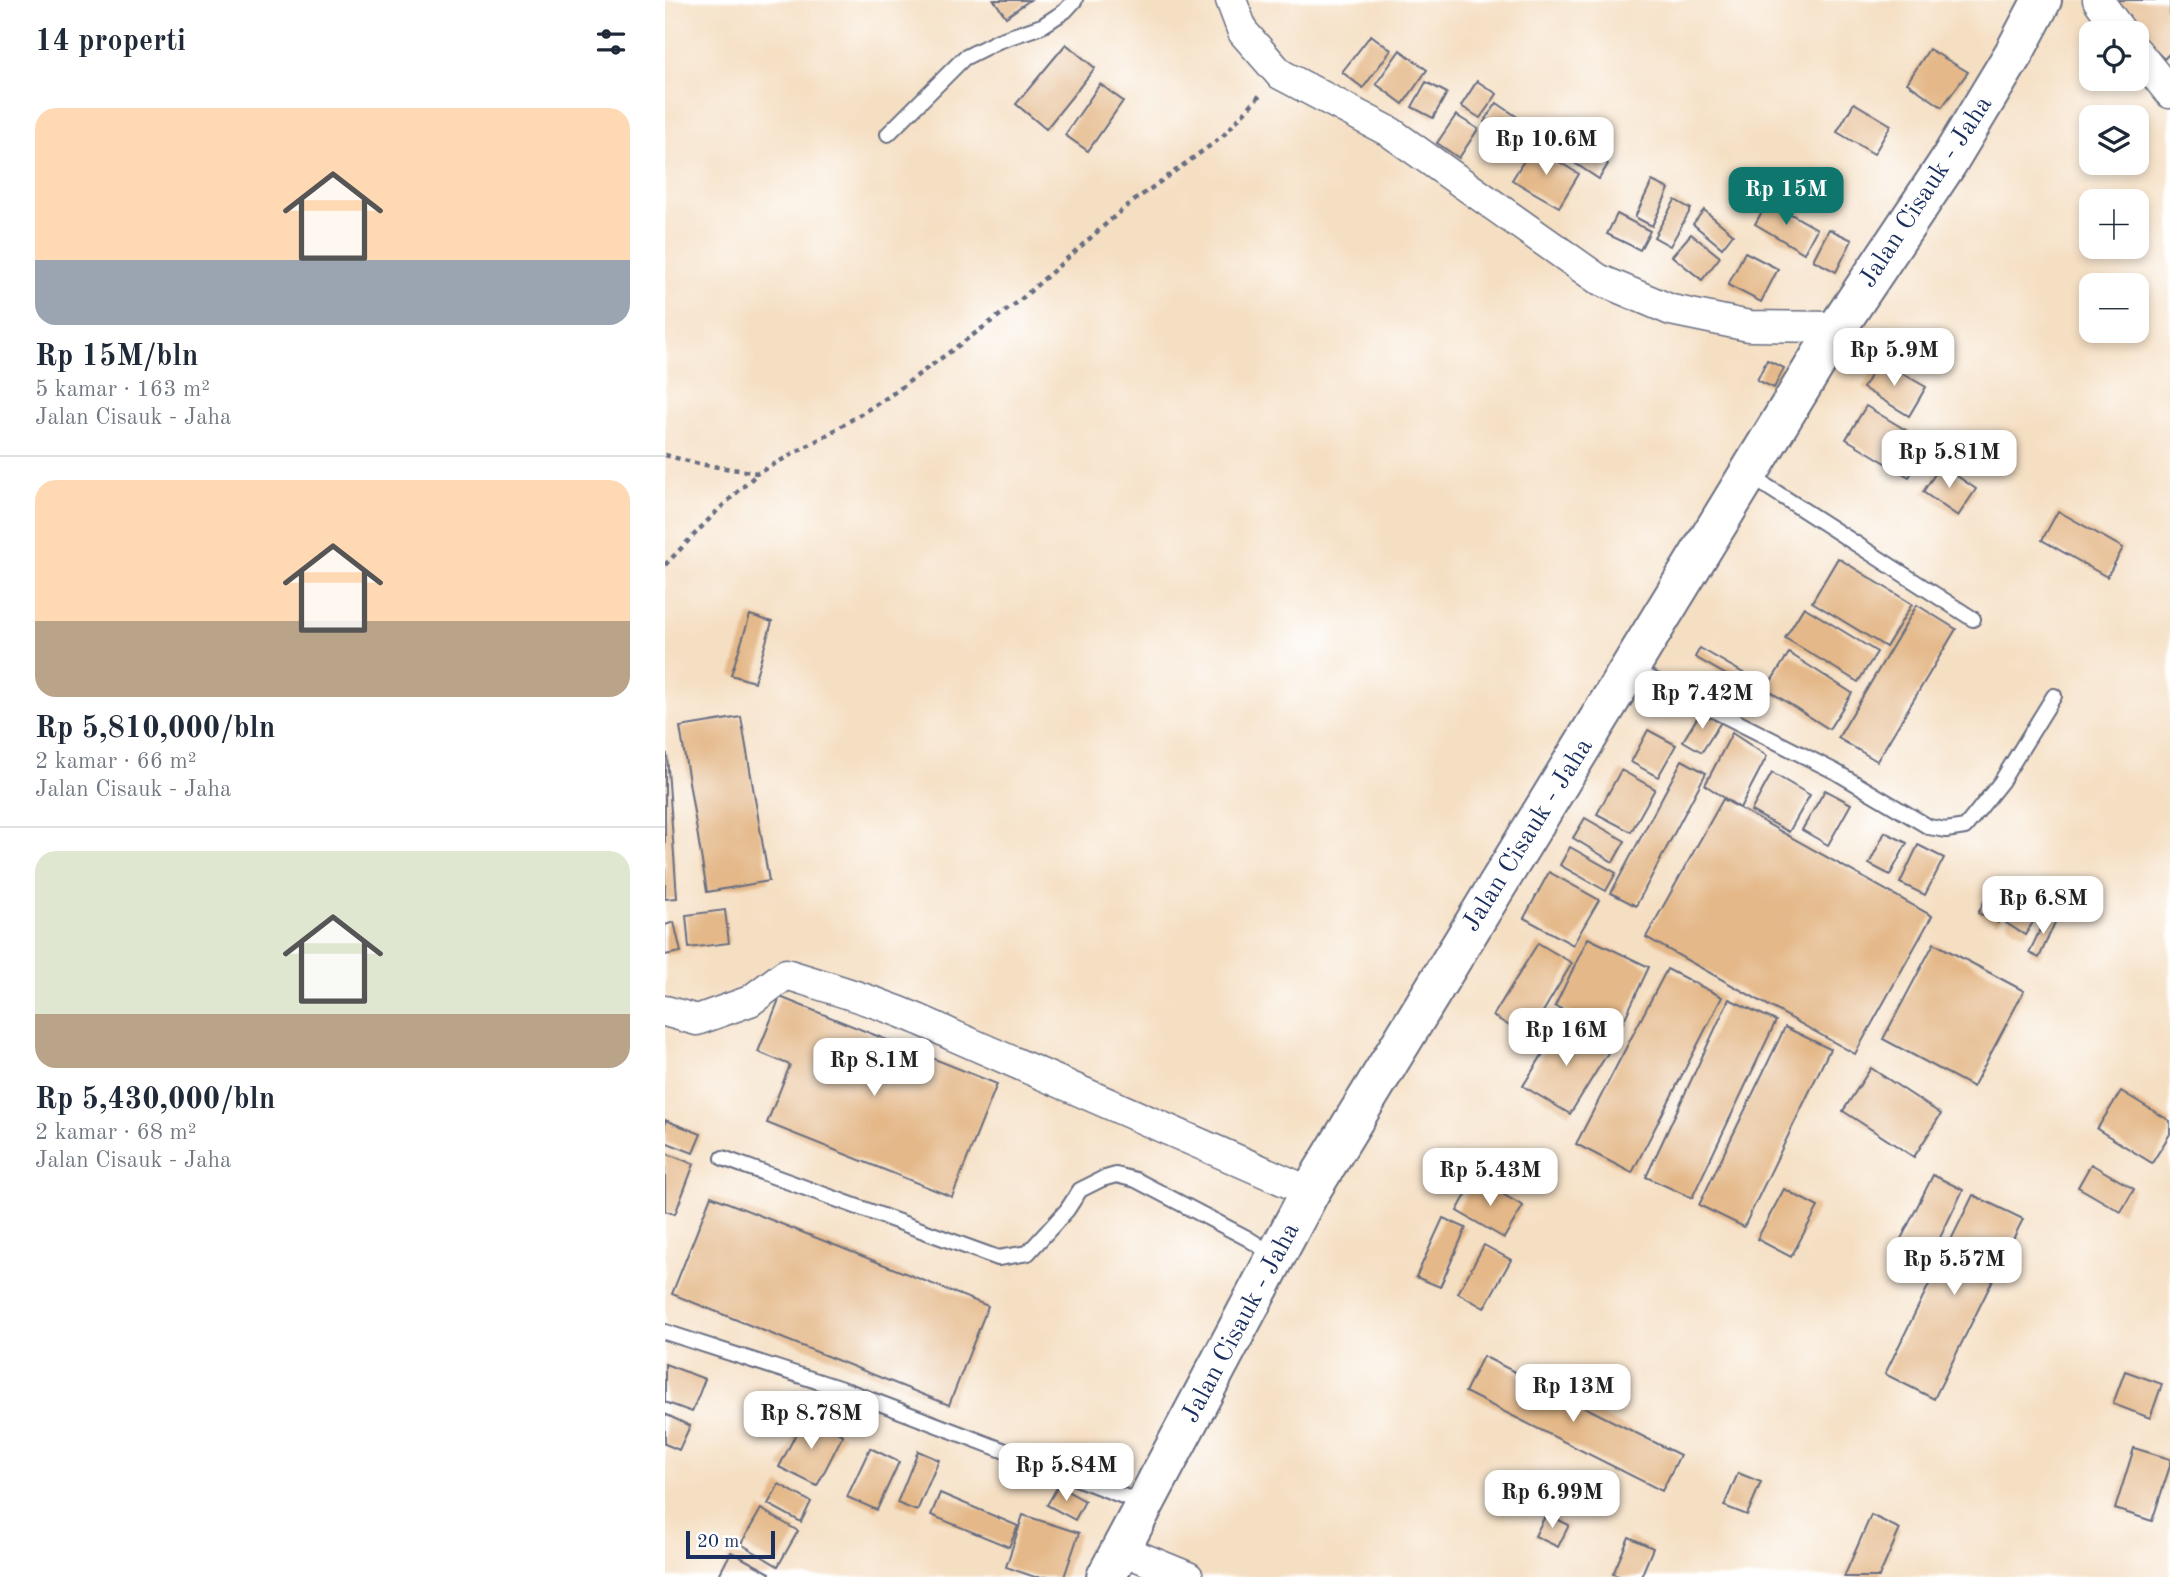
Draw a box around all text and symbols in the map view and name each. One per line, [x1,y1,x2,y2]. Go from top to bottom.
map controls [2079,21,2149,343]
button: locate [2079,21,2149,91]
icon: filters [592,23,630,61]
text: 14 properti [35,27,186,57]
street label: Jalan Cisauk - Jaha [1855,92,1997,292]
button: layers [2079,105,2149,175]
pin: Rp 10.6M [1474,118,1618,177]
text: Rp 10.6M [1495,128,1597,151]
icon: home [270,153,396,279]
pin: Rp 15M [1729,168,1843,227]
text: Rp 15M [1745,178,1827,201]
button: + [2079,189,2149,259]
button: − [2079,273,2149,343]
pin: Rp 5.9M [1829,328,1959,388]
text: Rp 5.9M [1849,339,1939,362]
text: Rp 15M/bln [35,342,198,372]
text: 5 kamar · 163 m² [35,378,210,401]
text: Jalan Cisauk - Jaha [35,406,231,429]
pin: Rp 5.81M [1877,430,2021,490]
text: Rp 5.81M [1898,441,2000,464]
icon: home [270,525,396,651]
pin: Rp 7.42M [1630,672,1774,731]
text: Rp 7.42M [1651,682,1753,705]
text: Rp 5,810,000/bln [35,714,275,744]
street label: Jalan Cisauk - Jaha [1458,734,1598,936]
text: 2 kamar · 66 m² [35,750,197,773]
text: Jalan Cisauk - Jaha [35,778,231,801]
pin: Rp 6.8M [1978,876,2108,936]
text: Rp 6.8M [1998,887,2088,910]
icon: home [270,896,396,1022]
pin: Rp 16M [1509,1009,1623,1068]
text: Rp 16M [1525,1019,1607,1042]
pin: Rp 8.1M [809,1038,939,1098]
text: Rp 8.1M [829,1049,919,1072]
text: Rp 5,430,000/bln [35,1085,275,1115]
text: 2 kamar · 68 m² [35,1121,197,1144]
pin: Rp 5.43M [1418,1148,1562,1208]
text: Jalan Cisauk - Jaha [35,1149,231,1172]
text: Rp 5.43M [1439,1159,1541,1182]
street label: Jalan Cisauk - Jaha [1177,1219,1305,1427]
pin: Rp 5.57M [1882,1238,2026,1297]
text: Rp 5.57M [1903,1248,2005,1271]
pin: Rp 13M [1516,1364,1630,1424]
text: Rp 13M [1532,1375,1614,1398]
pin: Rp 8.78M [739,1392,883,1451]
text: Rp 8.78M [760,1402,862,1425]
pin: Rp 5.84M [994,1444,1138,1503]
text: Rp 5.84M [1015,1454,1117,1477]
pin: Rp 6.99M [1480,1470,1624,1530]
text: Rp 6.99M [1501,1481,1603,1504]
scale bar [686,1528,775,1560]
text: 20 m [697,1533,739,1552]

